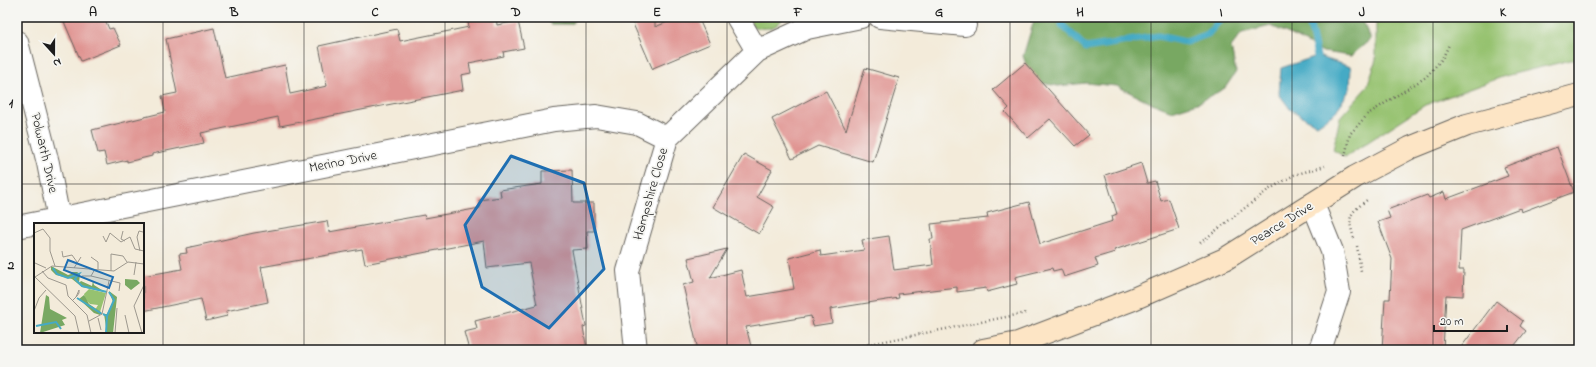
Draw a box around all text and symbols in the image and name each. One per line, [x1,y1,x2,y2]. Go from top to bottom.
text: A [89,3,97,22]
text: B [229,3,239,22]
text: C [371,3,379,22]
text: D [510,3,521,22]
text: E [653,3,661,22]
text: F [793,3,803,22]
text: G [935,3,943,22]
text: H [1076,3,1084,22]
text: I [1219,3,1223,22]
text: J [1359,3,1365,22]
text: K [1500,3,1507,22]
north arrow [34,34,74,74]
text: N [51,54,64,71]
text: 1 [9,94,14,113]
street label: Polwarth Drive [25,111,64,196]
street label: Merino Drive [307,145,379,179]
street label: Hampshire Close [628,145,674,243]
street label: Pearce Drive [1246,196,1318,252]
inset map [34,223,144,333]
text: 2 [7,256,15,275]
scale bar [1434,307,1507,333]
text: 20 m [1440,313,1463,331]

